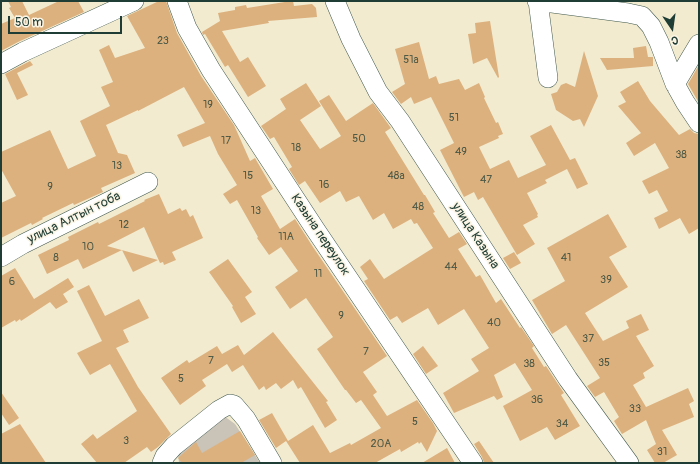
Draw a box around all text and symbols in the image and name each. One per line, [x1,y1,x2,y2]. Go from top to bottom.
scale bar [10,8,124,34]
north arrow [652,8,692,48]
text: 50 m [15,15,43,30]
text: С [670,33,680,47]
house number: 23 [157,34,169,48]
house number: 51а [403,53,419,67]
house number: 19 [203,98,213,112]
house number: 51 [449,111,459,125]
house number: 50 [352,132,366,146]
house number: 17 [221,134,231,148]
house number: 18 [291,141,301,155]
house number: 49 [455,145,467,159]
house number: 38 [675,148,687,162]
house number: 13 [112,159,122,173]
house number: 15 [243,169,253,183]
house number: 48а [387,169,405,183]
house number: 47 [480,173,492,187]
house number: 16 [319,178,329,192]
house number: 9 [47,180,53,194]
street label: улица Алтын тоба [25,189,123,247]
street label: Казына переулок [287,191,353,279]
house number: 48 [412,200,424,214]
street label: улица Казына [448,200,502,272]
house number: 13 [251,204,261,218]
house number: 12 [119,218,129,232]
house number: 11А [278,230,294,244]
house number: 10 [82,240,94,254]
house number: 8 [53,251,59,265]
house number: 41 [561,251,571,265]
house number: 44 [445,260,457,274]
house number: 11 [314,267,322,281]
house number: 39 [600,273,612,287]
house number: 6 [9,275,15,289]
house number: 9 [338,309,344,323]
house number: 40 [487,316,501,330]
house number: 37 [582,332,594,346]
house number: 7 [363,345,369,359]
house number: 7 [208,354,214,368]
house number: 35 [598,356,610,370]
house number: 38 [523,357,535,371]
house number: 5 [178,372,184,386]
house number: 36 [531,393,543,407]
house number: 33 [629,402,641,416]
house number: 5 [412,415,418,429]
house number: 34 [556,417,568,431]
house number: 3 [123,434,129,448]
house number: 20А [371,437,391,451]
house number: 31 [657,445,667,459]

